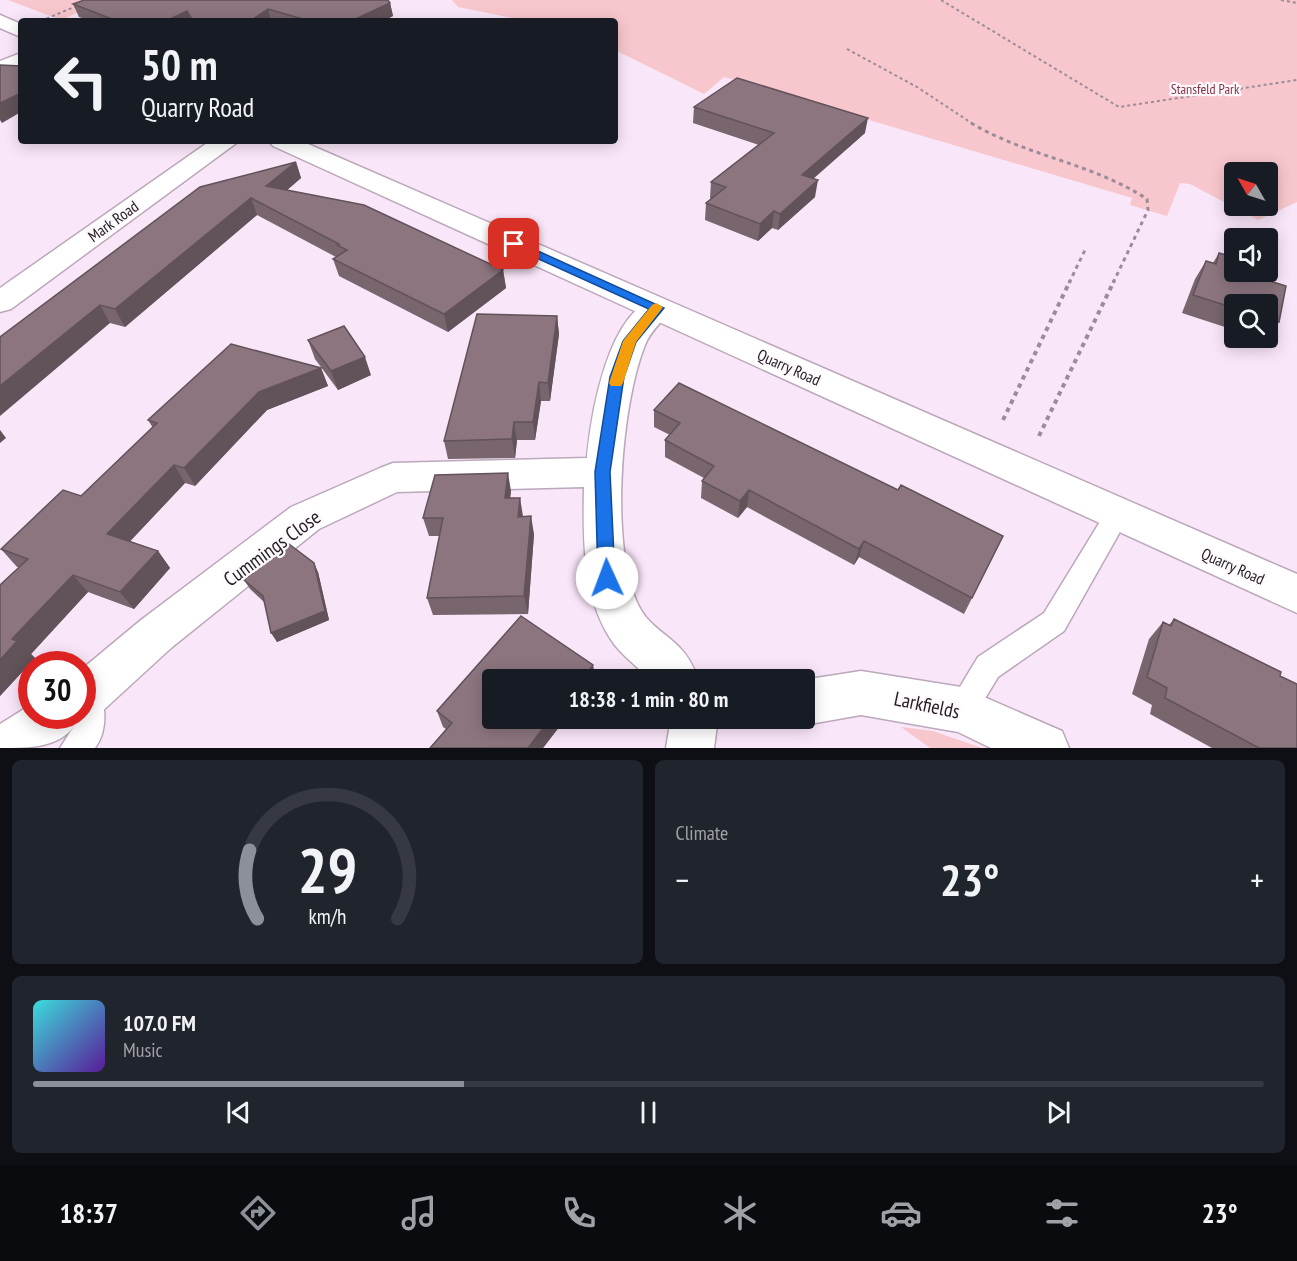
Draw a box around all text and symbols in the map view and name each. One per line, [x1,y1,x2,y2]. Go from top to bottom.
text: 50 m [141,37,218,92]
icon: left [42,42,120,120]
park label: Stansfeld Park [1171,80,1240,98]
text: Quarry Road [141,90,254,124]
north arrow [1224,162,1278,216]
map controls [1224,162,1278,348]
street label: Mark Road [84,196,142,246]
pin [488,218,539,269]
icon: arrive [497,227,530,260]
button: sound [1224,228,1278,282]
button: search [1224,294,1278,348]
street label: Quarry Road [754,344,824,390]
street label: Cummings Close [218,504,326,592]
street label: Quarry Road [1198,543,1268,589]
position arrow [575,546,639,610]
speed limit sign: 30 [18,651,96,729]
text: 18:38 · 1 min · 80 m [569,685,728,713]
street label: Larkfields [892,685,962,725]
text: Climate [676,820,728,846]
text: 29 [297,829,357,910]
text: 23° [940,850,999,908]
text: − [676,858,689,901]
text: + [1250,858,1264,901]
text: km/h [308,902,346,930]
text: 107.0 FM [123,1009,196,1037]
text: Music [123,1037,163,1063]
icon: previous [222,1096,255,1129]
icon: pause [632,1096,665,1129]
icon: next [1042,1096,1075,1129]
icon: directions [237,1192,279,1234]
icon: music [398,1192,440,1234]
icon: phone [558,1192,600,1234]
icon: climate [719,1192,761,1234]
icon: car [880,1192,922,1234]
icon: filters [1041,1192,1083,1234]
text: 18:37 [59,1196,118,1230]
text: 23° [1202,1196,1237,1230]

